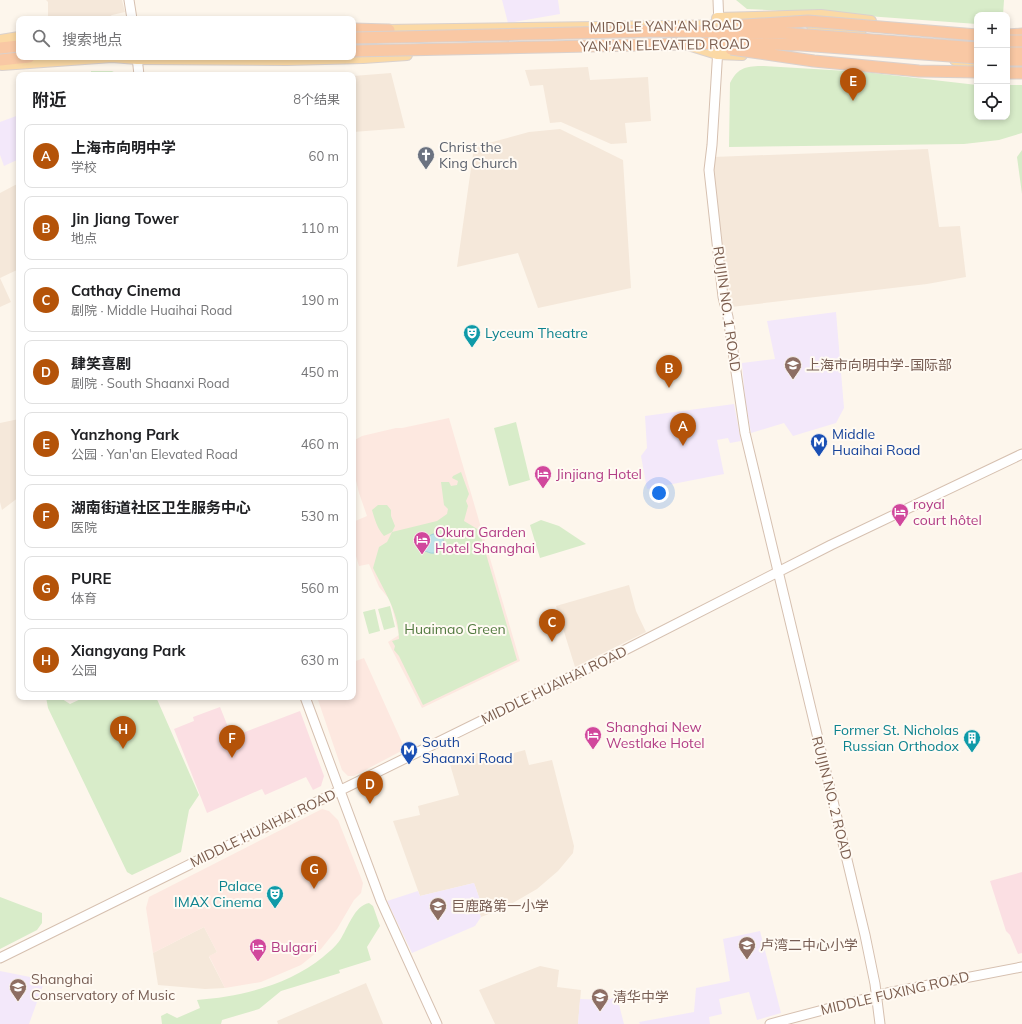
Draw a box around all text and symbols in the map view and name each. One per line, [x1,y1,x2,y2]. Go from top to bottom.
map controls [974,12,1010,120]
button: + [974,12,1010,48]
search box [16,16,356,60]
street label: MIDDLE YAN'AN ROAD [589,16,743,36]
icon: search [30,27,52,49]
text: 搜索地点 [62,30,122,49]
street label: YAN'AN ELEVATED ROAD [579,35,750,55]
button: − [974,48,1010,84]
pin: E [840,68,866,101]
button: locate [974,84,1010,120]
text: 附近 [32,89,66,110]
text: 8个结果 [293,91,340,107]
text: 上海市向明中学 [71,138,176,157]
place label: Christ the King Church [439,138,518,172]
church icon: Christ the King Church [416,145,436,170]
text: A [41,148,51,164]
text: 60 m [309,148,339,164]
text: 学校 [71,159,97,175]
text: Jin Jiang Tower [71,209,179,228]
text: B [42,220,50,236]
text: 110 m [301,220,339,236]
text: 地点 [71,230,97,246]
street label: RUIJIN NO. 1 ROAD [709,245,745,373]
text: Cathay Cinema [71,281,181,300]
text: C [42,292,50,308]
text: 190 m [301,292,339,308]
text: 剧院 · Middle Huaihai Road [71,302,232,318]
theatre icon: Lyceum Theatre [462,323,482,348]
place label: Lyceum Theatre [485,324,588,342]
text: 肆笑喜剧 [71,354,131,373]
pin: B [656,355,682,388]
school or university icon: 上海市向明中学-国际部 [783,355,803,380]
place label: 上海市向明中学-国际部 [806,356,952,374]
text: D [41,364,51,380]
text: 450 m [301,364,339,380]
text: 剧院 · South Shaanxi Road [71,375,230,391]
pin: A [670,413,696,446]
text: Yanzhong Park [71,425,179,444]
place label: Middle Huaihai Road [832,425,920,459]
metro station icon: Middle Huaihai Road [809,432,829,457]
text: E [42,436,50,452]
text: 460 m [301,436,339,452]
text: 公园 · Yan'an Elevated Road [71,446,238,462]
hotel icon: Jinjiang Hotel [533,464,553,489]
place label: Jinjiang Hotel [556,465,642,483]
your location [649,483,669,503]
place label: royal court hôtel [913,495,982,529]
text: 湖南街道社区卫生服务中心 [71,498,251,517]
hotel icon: royal court hôtel [890,502,910,527]
text: F [42,508,50,524]
text: 530 m [301,508,339,524]
text: 医院 [71,519,97,535]
place label: Okura Garden Hotel Shanghai [435,523,535,557]
hotel icon: Okura Garden Hotel Shanghai [412,530,432,555]
text: PURE [71,569,112,588]
text: G [41,580,51,596]
text: 560 m [301,580,339,596]
text: 体育 [71,590,97,606]
pin: C [539,609,565,642]
park label: Huaimao Green [404,620,506,638]
text: Xiangyang Park [71,641,186,660]
street label: MIDDLE HUAIHAI ROAD [478,642,630,728]
text: H [41,652,51,668]
text: 630 m [301,652,339,668]
text: 公园 [71,662,97,678]
pin: H [110,716,136,749]
place label: Shanghai New Westlake Hotel [606,718,705,752]
place label: Former St. Nicholas Russian Orthodox [833,721,960,755]
pin: F [219,725,245,758]
hotel icon: Shanghai New Westlake Hotel [583,725,603,750]
building icon: Former St. Nicholas Russian Orthodox [962,728,982,753]
place label: South Shaanxi Road [422,733,513,767]
street label: RUIJIN NO. 2 ROAD [808,734,856,862]
metro station icon: South Shaanxi Road [399,740,419,765]
pin: D [357,771,383,804]
street label: MIDDLE HUAIHAI ROAD [187,785,339,871]
pin: G [301,856,327,889]
place label: Palace IMAX Cinema [174,877,262,911]
theatre icon: Palace IMAX Cinema [265,884,285,909]
school or university icon: 巨鹿路第一小学 [428,896,448,921]
place label: 巨鹿路第一小学 [451,897,549,915]
school or university icon: 卢湾二中心小学 [737,935,757,960]
place label: 卢湾二中心小学 [760,936,858,954]
hotel icon: Bulgari [248,937,268,962]
place label: Bulgari [271,938,317,956]
street label: MIDDLE FUXING ROAD [819,967,971,1019]
place label: Shanghai Conservatory of Music [31,970,175,1004]
school or university icon: Shanghai Conservatory of Music [8,977,28,1002]
school or university icon: 清华中学 [590,987,610,1012]
place label: 清华中学 [613,988,669,1006]

